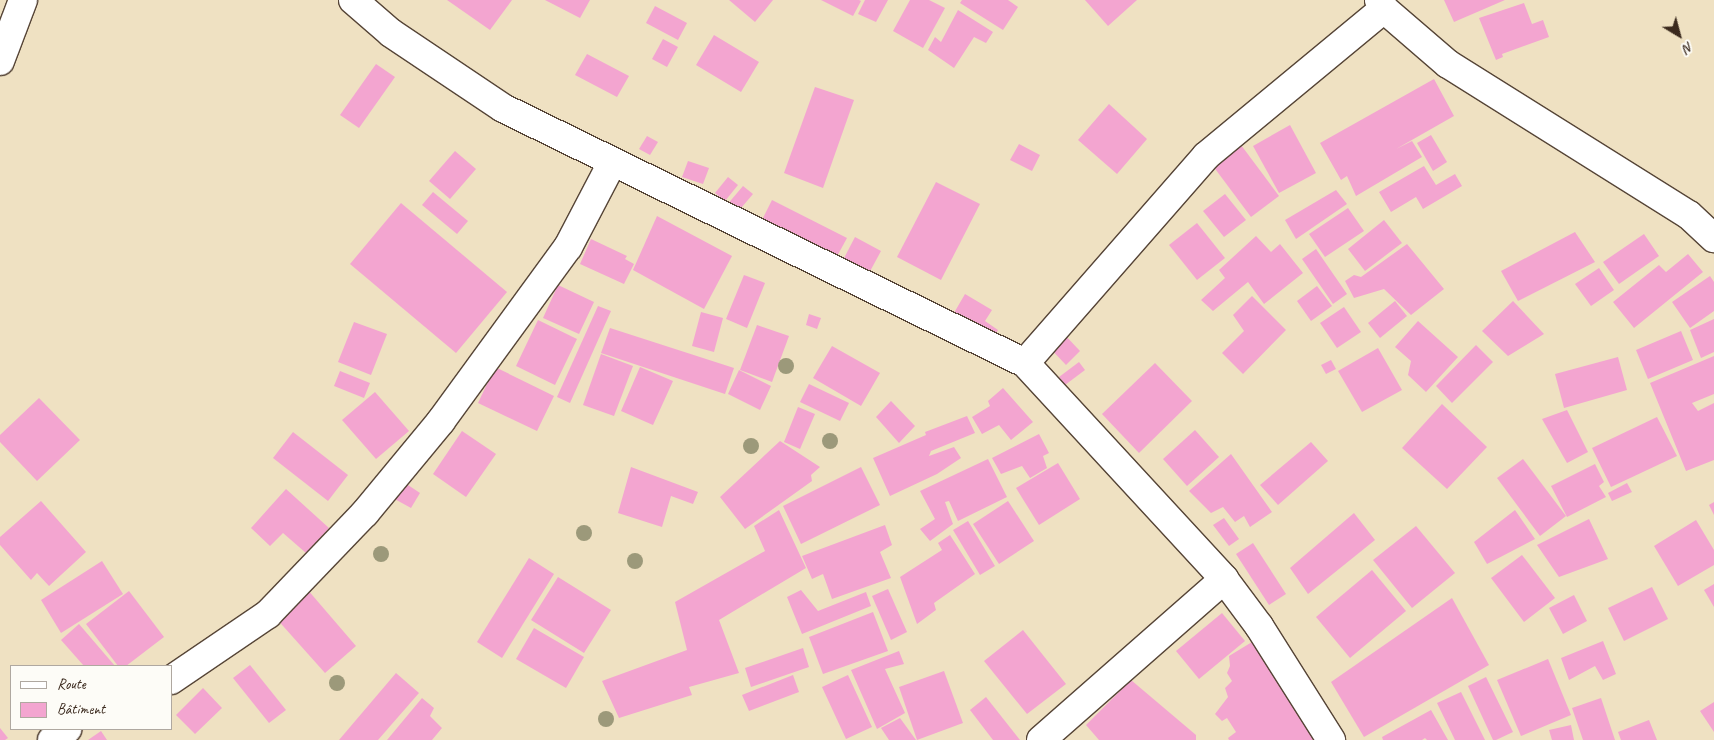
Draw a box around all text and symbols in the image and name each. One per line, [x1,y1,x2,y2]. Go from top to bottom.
north arrow [1654,10,1704,60]
text: N [1680,38,1697,57]
legend [10,665,172,730]
text: Route [57,675,86,694]
text: Bâtiment [57,700,105,719]

